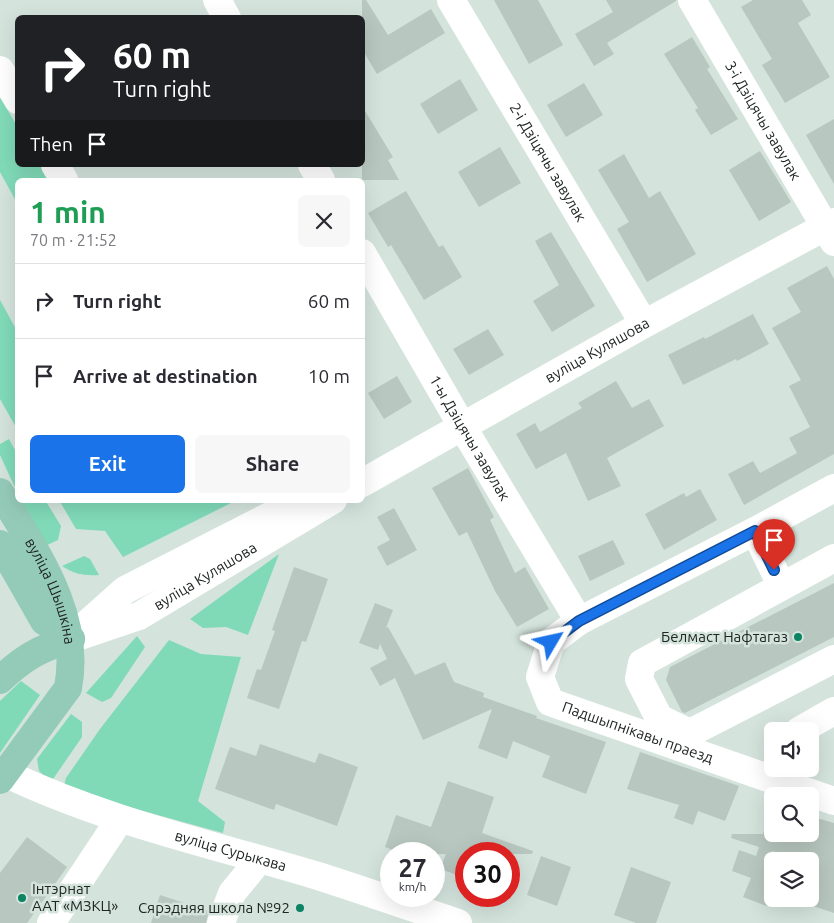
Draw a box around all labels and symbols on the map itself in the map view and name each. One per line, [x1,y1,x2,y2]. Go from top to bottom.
street label: 3-і Дзіцячы завулак [722,58,805,183]
street label: 2-і Дзіцячы завулак [506,100,590,225]
street label: вуліца Куляшова [542,314,652,386]
street label: 1-ы Дзіцячы завулак [427,372,514,504]
pin [753,519,795,570]
street label: вуліца Шышкіна [22,535,79,645]
street label: вуліца Куляшова [150,539,260,613]
position arrow [524,615,576,667]
place label: Белмаст Нафтагаз [661,628,788,645]
marker: Белмаст Нафтагаз [792,631,804,643]
street label: Падшыпнікавы праезд [560,698,716,766]
street label: вуліца Сурыкава [173,827,289,874]
speed limit sign: 30 [455,842,520,907]
place label: Інтэрнат ААТ «МЗКЦ» [32,880,118,914]
marker: Інтэрнат ААТ «МЗКЦ» [16,892,28,904]
place label: Сярэдняя школа №92 [138,899,290,916]
marker: Сярэдняя школа №92 [294,902,306,914]

